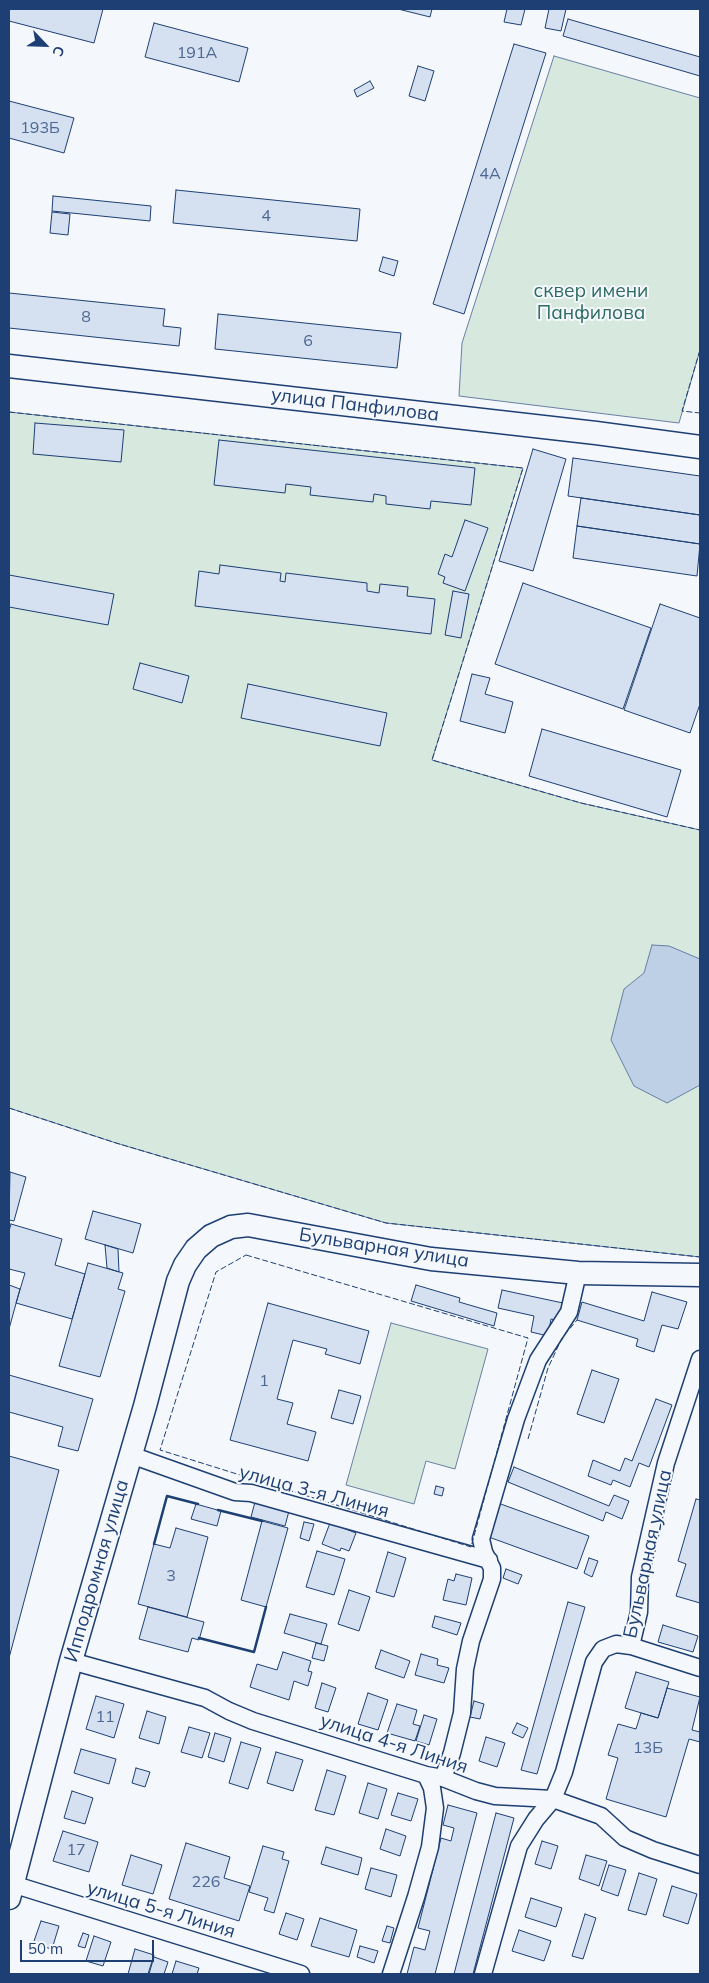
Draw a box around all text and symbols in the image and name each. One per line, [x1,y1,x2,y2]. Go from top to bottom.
north arrow [20,20,70,70]
text: С [49,43,69,59]
house number: 191А [177,43,217,63]
house number: 193Б [20,118,60,138]
house number: 4А [479,164,501,184]
house number: 4 [261,206,271,226]
park label: сквер имени Панфилова [534,280,648,324]
house number: 8 [81,307,91,327]
house number: 6 [303,331,313,351]
street label: улица Панфилова [270,383,440,427]
street label: Бульварная улица [297,1223,471,1273]
house number: 1 [259,1371,269,1391]
street label: улица 3-я Линия [237,1461,391,1523]
street label: Бульварная улица [619,1468,677,1640]
street label: Ипподромная улица [60,1477,134,1665]
house number: 3 [166,1566,176,1586]
house number: 11 [95,1707,115,1727]
street label: улица 4-я Линия [317,1709,471,1779]
house number: 13Б [633,1738,663,1758]
house number: 17 [66,1840,86,1860]
house number: 226 [192,1872,220,1892]
street label: улица 5-я Линия [84,1877,238,1943]
scale bar [22,1930,156,1962]
text: 50 m [28,1939,63,1958]

